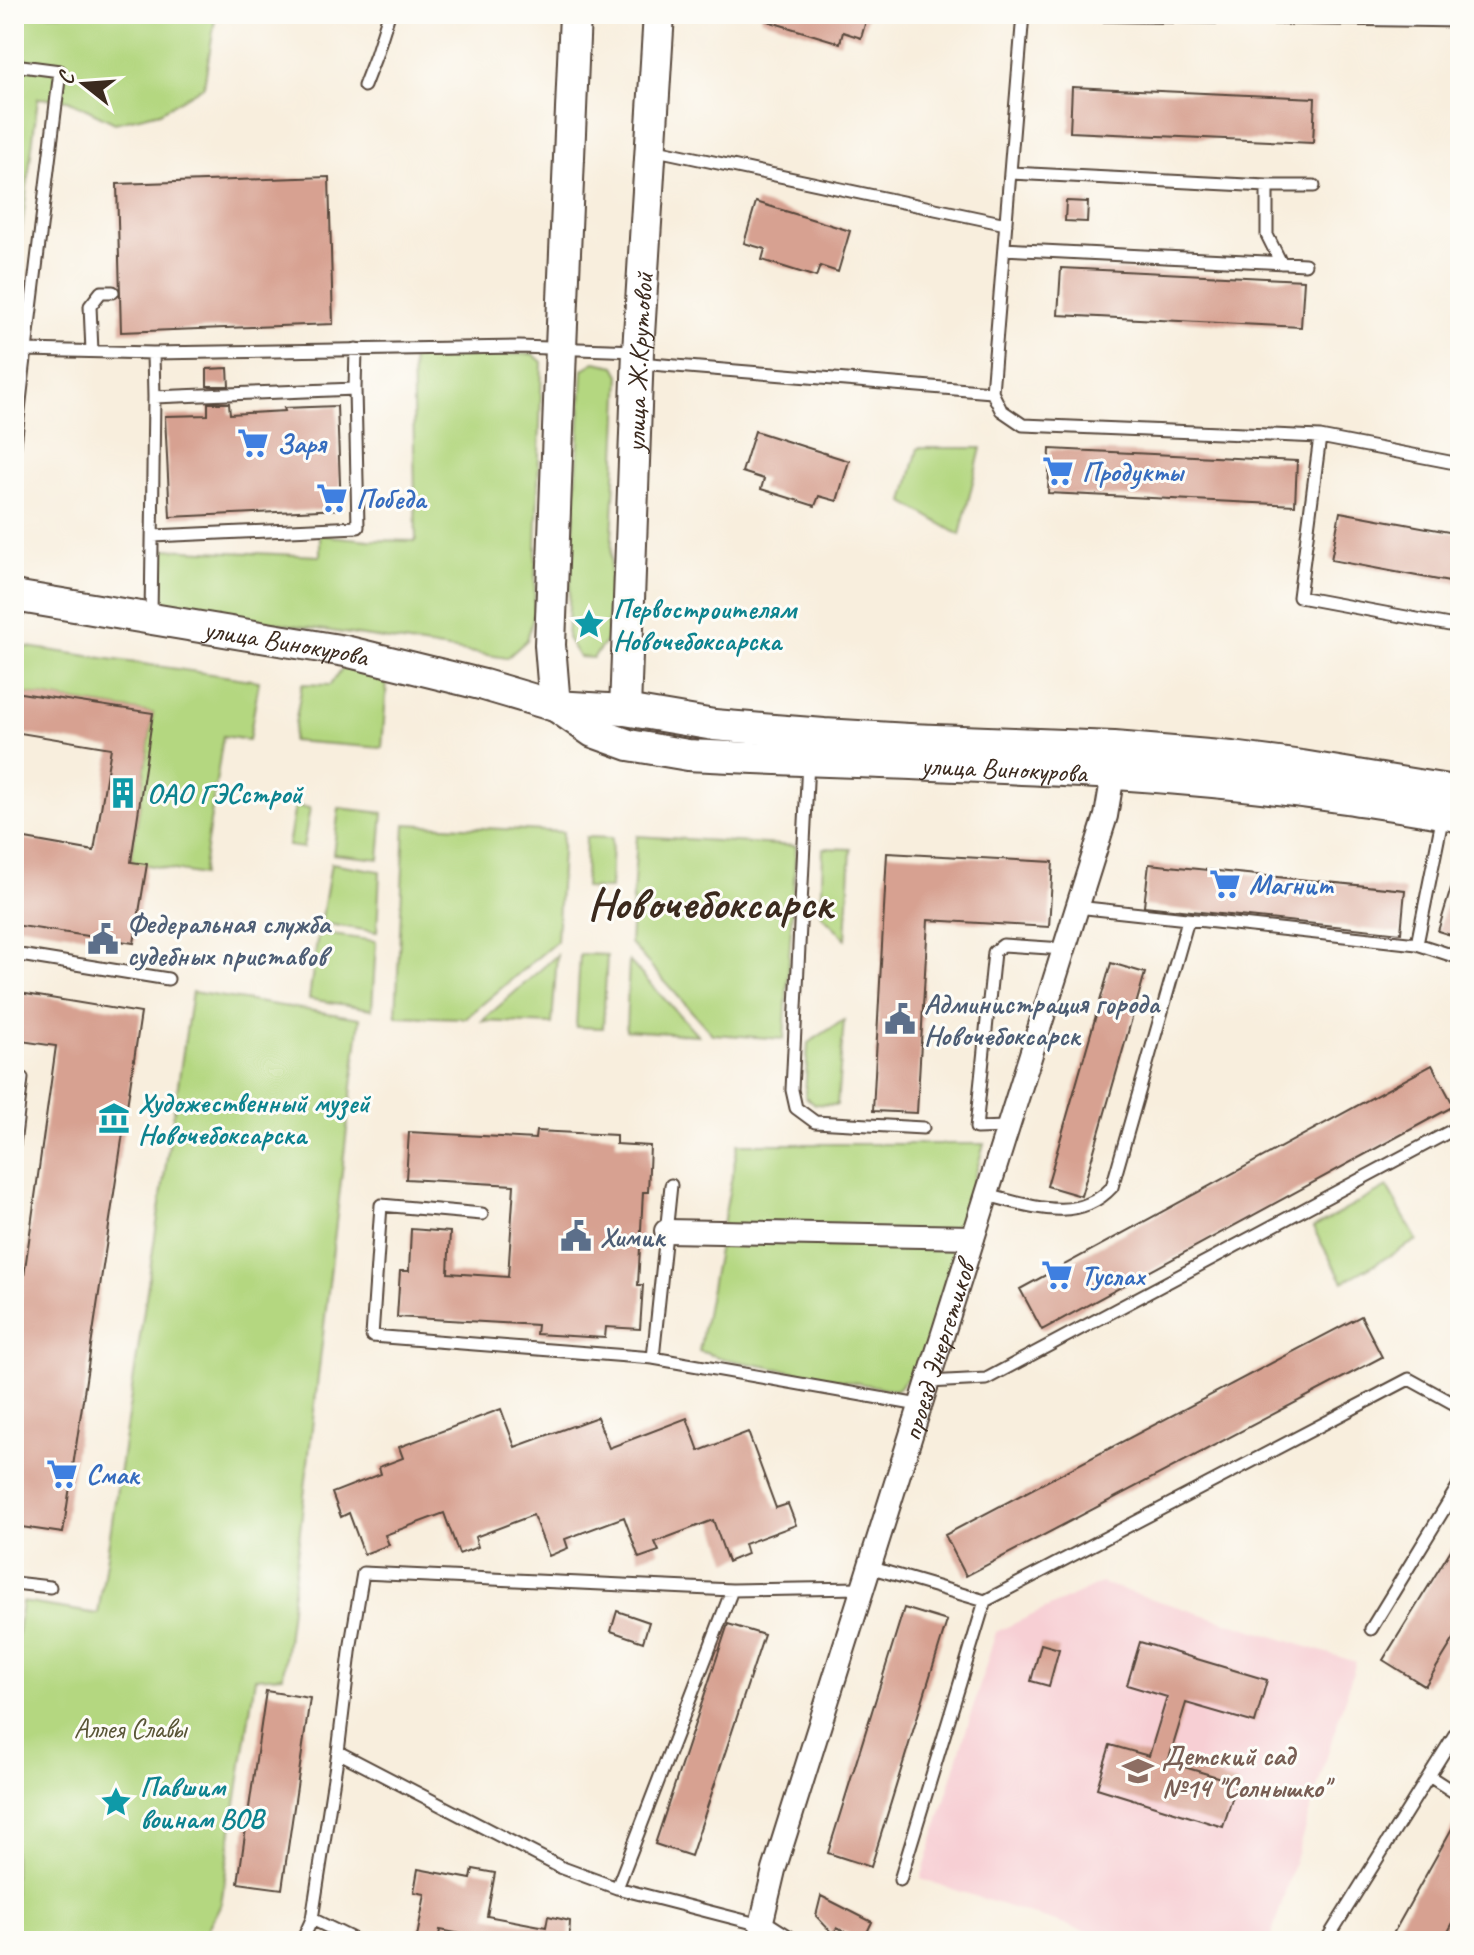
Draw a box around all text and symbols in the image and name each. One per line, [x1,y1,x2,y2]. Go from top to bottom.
north arrow [44,44,124,124]
text: С [51,66,82,88]
street label: улица Ж.Крутовой [617,270,660,455]
supermarket icon: Заря [236,426,270,460]
place label: Заря [277,426,328,461]
supermarket icon: Продукты [1041,454,1075,488]
place label: Продукты [1082,454,1185,490]
supermarket icon: Победа [315,481,349,515]
place label: Победа [356,481,428,516]
place label: Первостроителям Новочебоксарска [613,591,799,658]
place icon: Первостроителям Новочебоксарска [572,607,606,641]
street label: улица Винокурова [199,610,374,674]
street label: улица Винокурова [918,747,1090,790]
building icon: ОАО ГЭСстрой [106,776,140,810]
place label: ОАО ГЭСстрой [147,776,304,811]
supermarket icon: Магнит [1208,867,1242,901]
place label: Магнит [1249,867,1335,902]
district label: Новочебоксарск [588,876,836,931]
place label: Федеральная служба судебных приставов [127,906,333,973]
public building icon: Федеральная служба судебных приставов [86,922,120,956]
place label: Администрация города Новочебоксарск [924,986,1161,1053]
public building icon: Администрация города Новочебоксарск [883,1002,917,1036]
place label: Художественный музей Новочебоксарска [138,1085,371,1152]
museum icon: Художественный музей Новочебоксарска [97,1101,131,1135]
public building icon: Химик [559,1219,593,1253]
place label: Химик [600,1219,666,1254]
street label: проезд Энергетиков [893,1252,984,1445]
supermarket icon: Туслах [1040,1258,1074,1292]
place label: Туслах [1081,1258,1147,1293]
supermarket icon: Смак [45,1457,79,1491]
place label: Смак [86,1457,141,1492]
park label: Аллея Славы [74,1711,188,1746]
place label: Детский сад №14 "Солнышко" [1162,1738,1336,1805]
school or university icon: Детский сад №14 "Солнышко" [1121,1754,1155,1788]
place label: Павшим воинам ВОВ [140,1769,266,1836]
place icon: Павшим воинам ВОВ [99,1785,133,1819]

